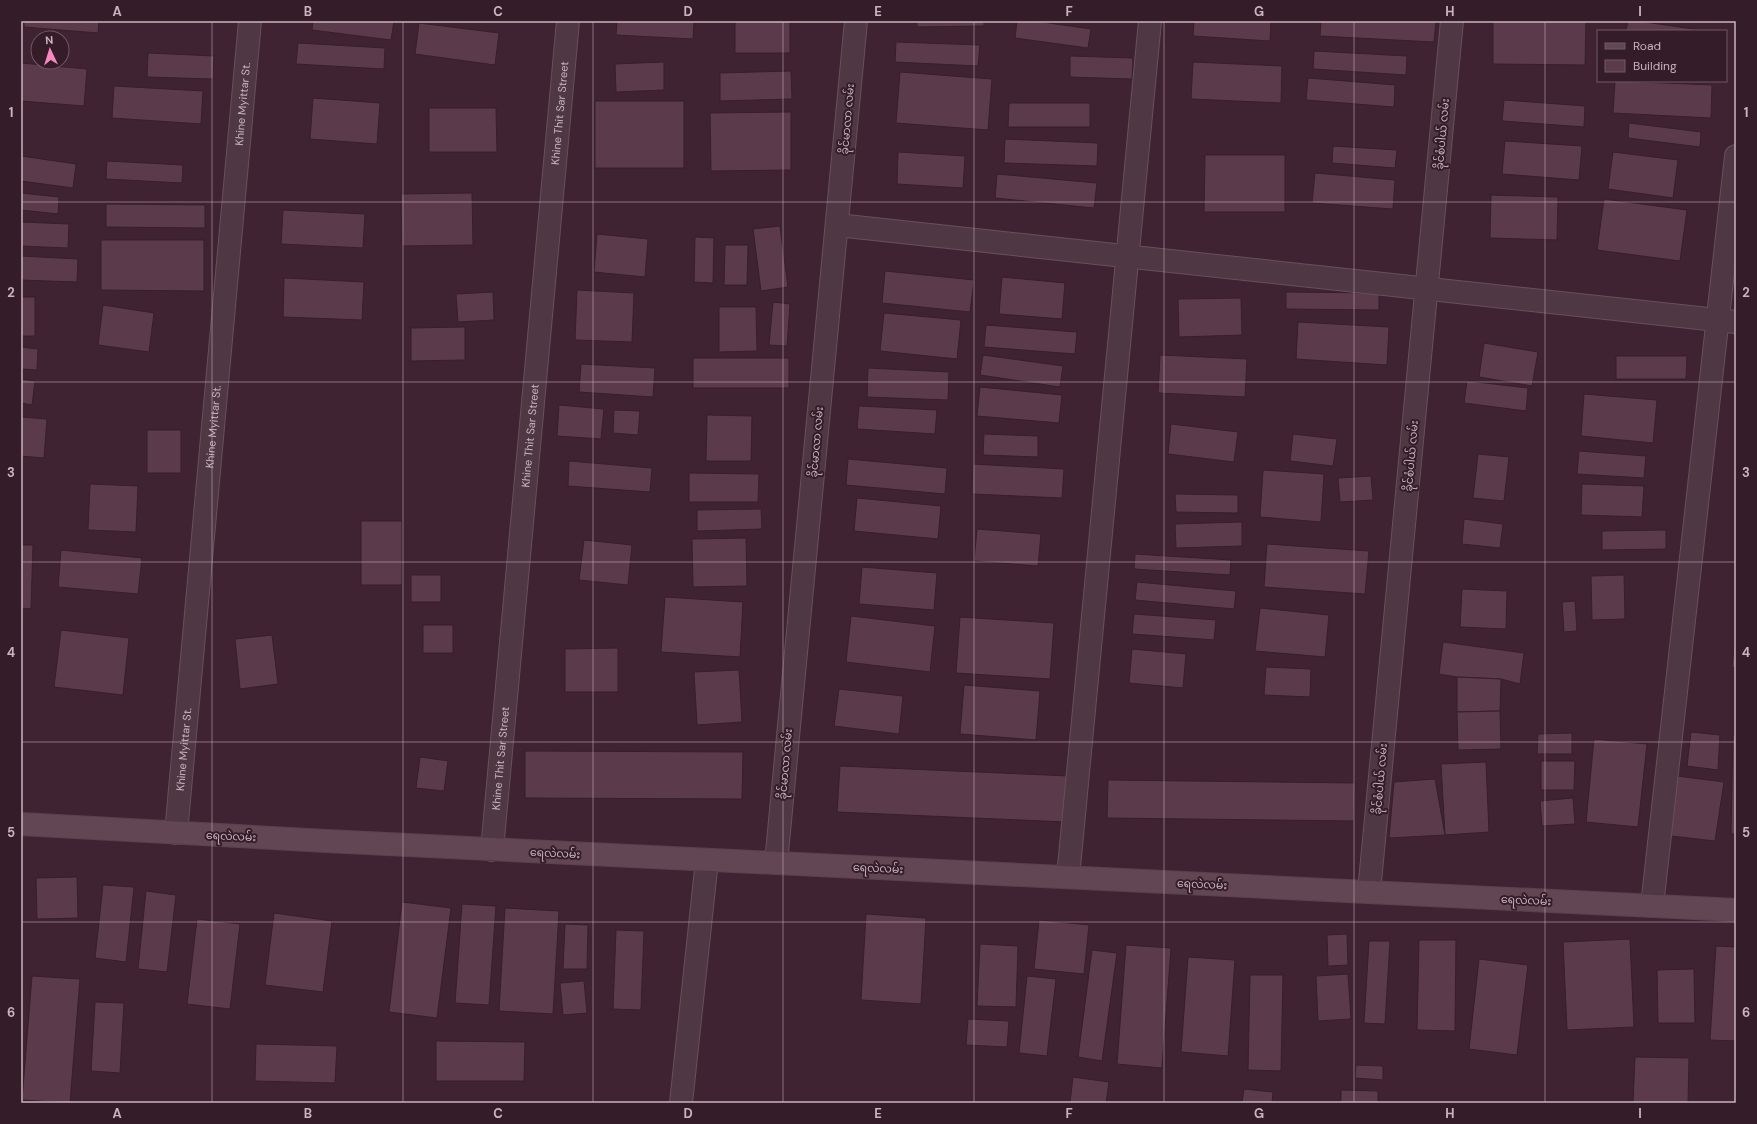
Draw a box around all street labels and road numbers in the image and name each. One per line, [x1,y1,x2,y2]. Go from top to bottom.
street label: Khine Thit Sar Street [548,61,571,165]
street label: Khine Myittar St. [232,62,253,146]
street label: ခိုင်မာလာ လမ်း [837,83,859,155]
street label: ခိုင်စံပါယ် လမ်း [1432,98,1454,170]
street label: Khine Thit Sar Street [518,383,542,488]
street label: Khine Myittar St. [202,384,224,469]
street label: ခိုင်မာလာ လမ်း [806,406,828,478]
street label: ခိုင်စံပါယ် လမ်း [1401,420,1423,492]
street label: Khine Thit Sar Street [489,706,512,811]
street label: Khine Myittar St. [173,707,194,792]
street label: ခိုင်မာလာ လမ်း [775,728,797,800]
street label: ခိုင်စံပါယ် လမ်း [1370,743,1392,815]
street label: ရေလဲလမ်း [205,828,257,846]
street label: ရေလဲလမ်း [529,845,581,863]
street label: ရေလဲလမ်း [852,860,904,878]
street label: ရေလဲလမ်း [1176,876,1228,894]
street label: ရေလဲလမ်း [1500,892,1552,910]

